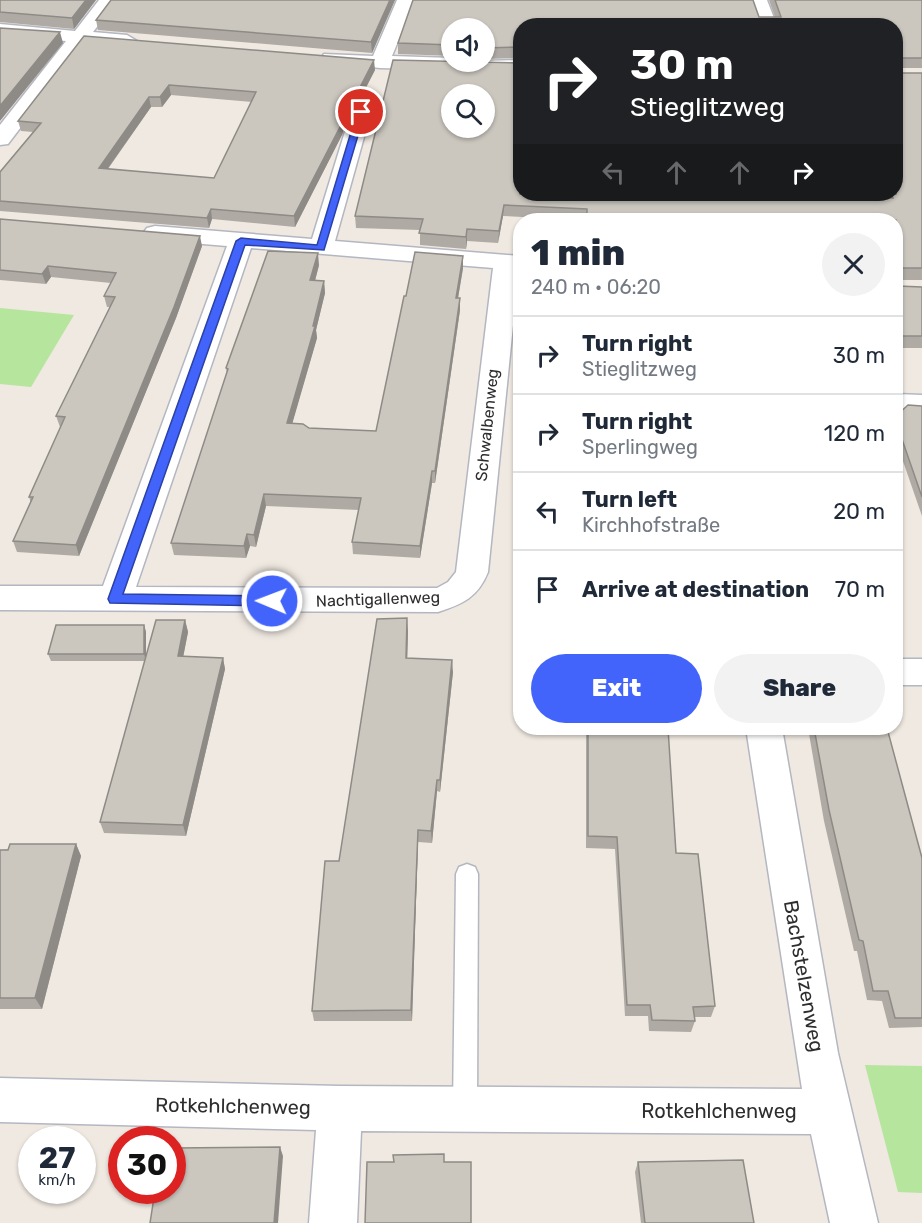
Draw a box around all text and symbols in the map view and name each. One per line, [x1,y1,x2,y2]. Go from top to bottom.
map controls [441,18,495,138]
button: sound [441,18,495,72]
text: 30 m [630,40,734,90]
icon: right [531,42,609,120]
button: search [441,84,495,138]
pin [335,86,386,137]
text: Stieglitzweg [630,91,785,123]
icon: arrive [344,95,377,128]
icon: left [597,156,630,189]
icon: ahead [660,156,693,189]
icon: ahead [723,156,756,189]
icon: right [786,156,819,189]
text: 1 min [531,231,625,274]
button: close [822,233,885,296]
text: 240 m · 06:20 [531,275,661,299]
text: Turn right [582,330,692,357]
icon: right [531,339,564,372]
text: 30 m [833,342,885,369]
text: Stieglitzweg [582,357,697,381]
street label: Schwalbenweg [472,368,502,482]
text: Turn right [582,408,692,435]
icon: right [531,417,564,450]
text: 120 m [824,420,885,447]
text: Sperlingweg [582,435,698,459]
text: Turn left [582,486,677,513]
icon: left [531,495,564,528]
text: 20 m [833,498,885,525]
text: Kirchhofstraße [582,513,720,537]
position arrow [240,569,304,633]
icon: arrive [531,573,564,606]
text: Arrive at destination [582,576,809,603]
text: 70 m [835,576,885,603]
street label: Nachtigallenweg [316,587,440,611]
button: Exit [531,654,702,723]
button: Share [714,654,885,723]
street label: Bachstelzenweg [779,898,829,1054]
street label: Rotkehlchenweg [155,1093,311,1119]
street label: Rotkehlchenweg [641,1099,797,1123]
speed limit sign: 30 [108,1126,186,1204]
text: 27 [39,1140,75,1176]
text: km/h [38,1171,76,1189]

